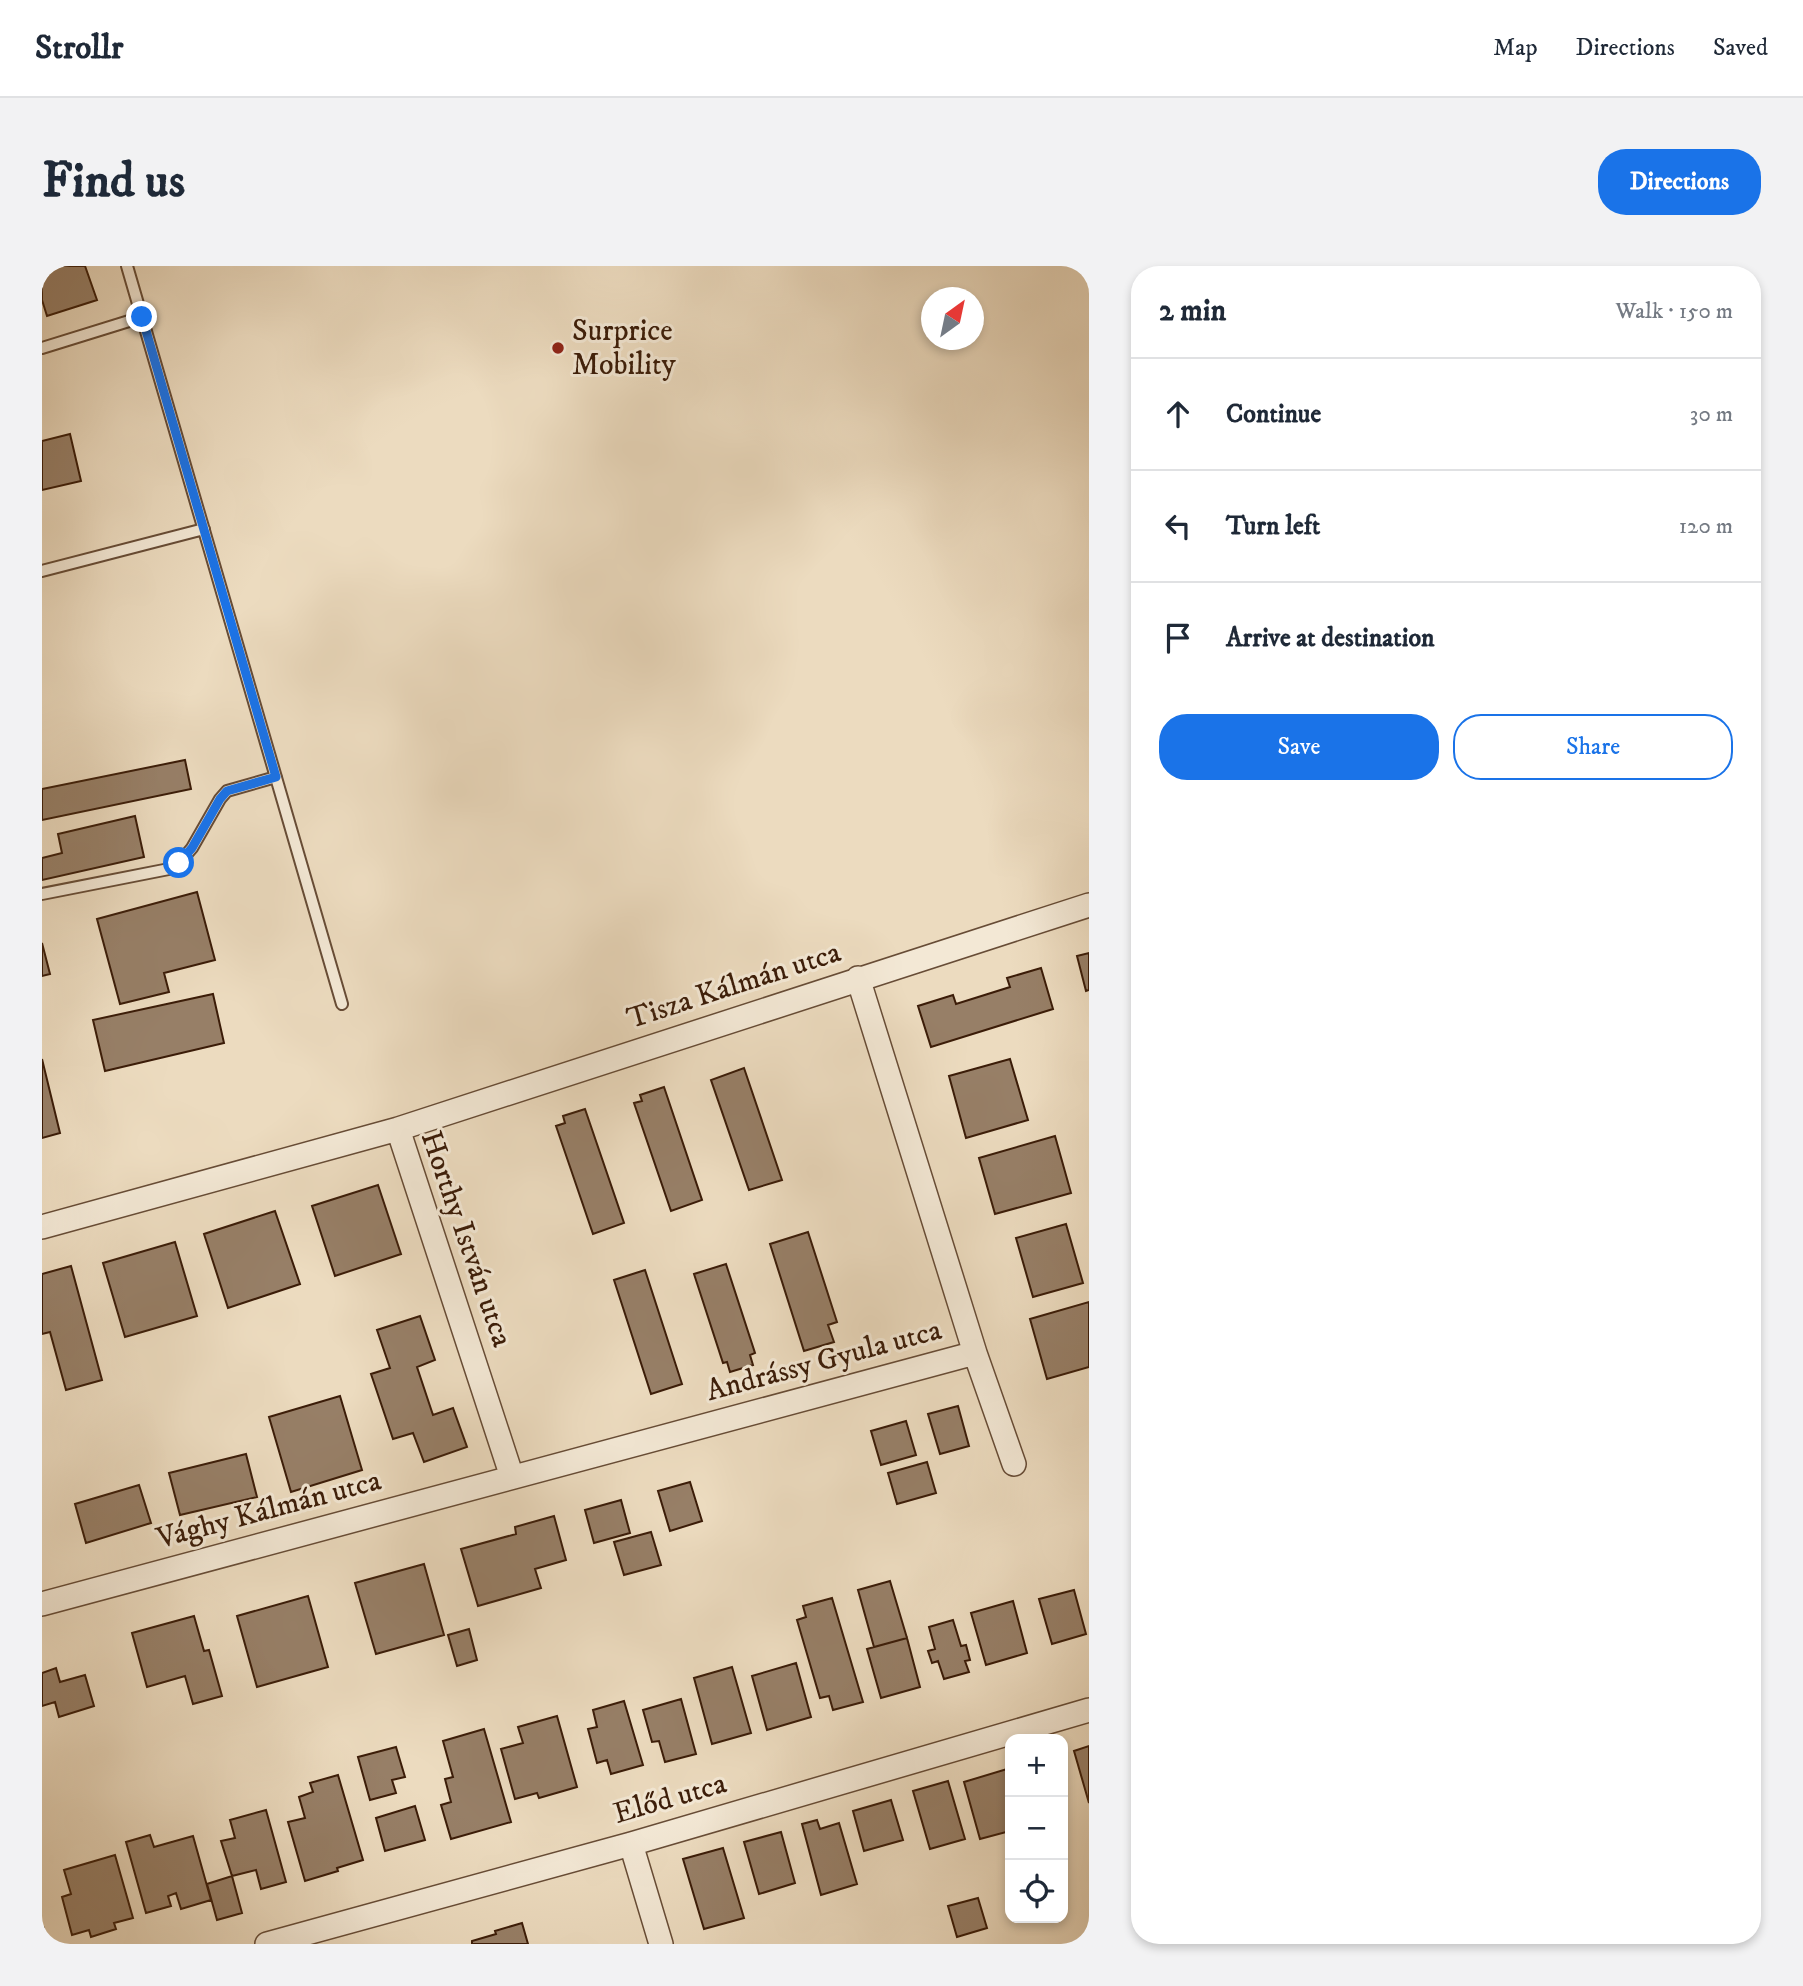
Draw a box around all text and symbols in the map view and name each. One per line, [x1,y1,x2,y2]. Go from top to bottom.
text: Strollr [35,28,123,69]
text: Map [1493,33,1538,63]
text: Directions [1576,33,1675,63]
text: Saved [1713,33,1768,63]
button: Directions [1598,149,1761,215]
text: Find us [42,151,185,213]
north arrow [921,287,984,350]
text: 2 min [1159,293,1226,330]
text: Walk · 150 m [1616,297,1733,326]
route end [126,301,157,332]
place label: Surprice Mobility [572,313,677,384]
marker: Surprice Mobility [550,340,566,356]
icon: ahead [1159,395,1197,433]
text: Continue [1226,398,1321,431]
text: 30 m [1690,400,1733,429]
icon: left [1159,507,1197,545]
text: Turn left [1226,510,1320,543]
text: 120 m [1679,512,1733,541]
icon: arrive [1159,619,1197,657]
text: Arrive at destination [1226,622,1435,655]
button: Save [1159,714,1439,780]
button: Share [1453,714,1733,780]
route start [163,847,194,878]
street label: Tisza Kálmán utca [622,934,846,1038]
street label: Horthy István utca [412,1126,520,1352]
street label: Andrássy Gyula utca [702,1312,946,1410]
street label: Vághy Kálmán utca [152,1462,385,1558]
map controls [1005,1734,1068,1923]
button: + [1005,1734,1068,1797]
street label: Előd utca [609,1765,731,1833]
button: − [1005,1797,1068,1860]
button: locate [1005,1860,1068,1923]

